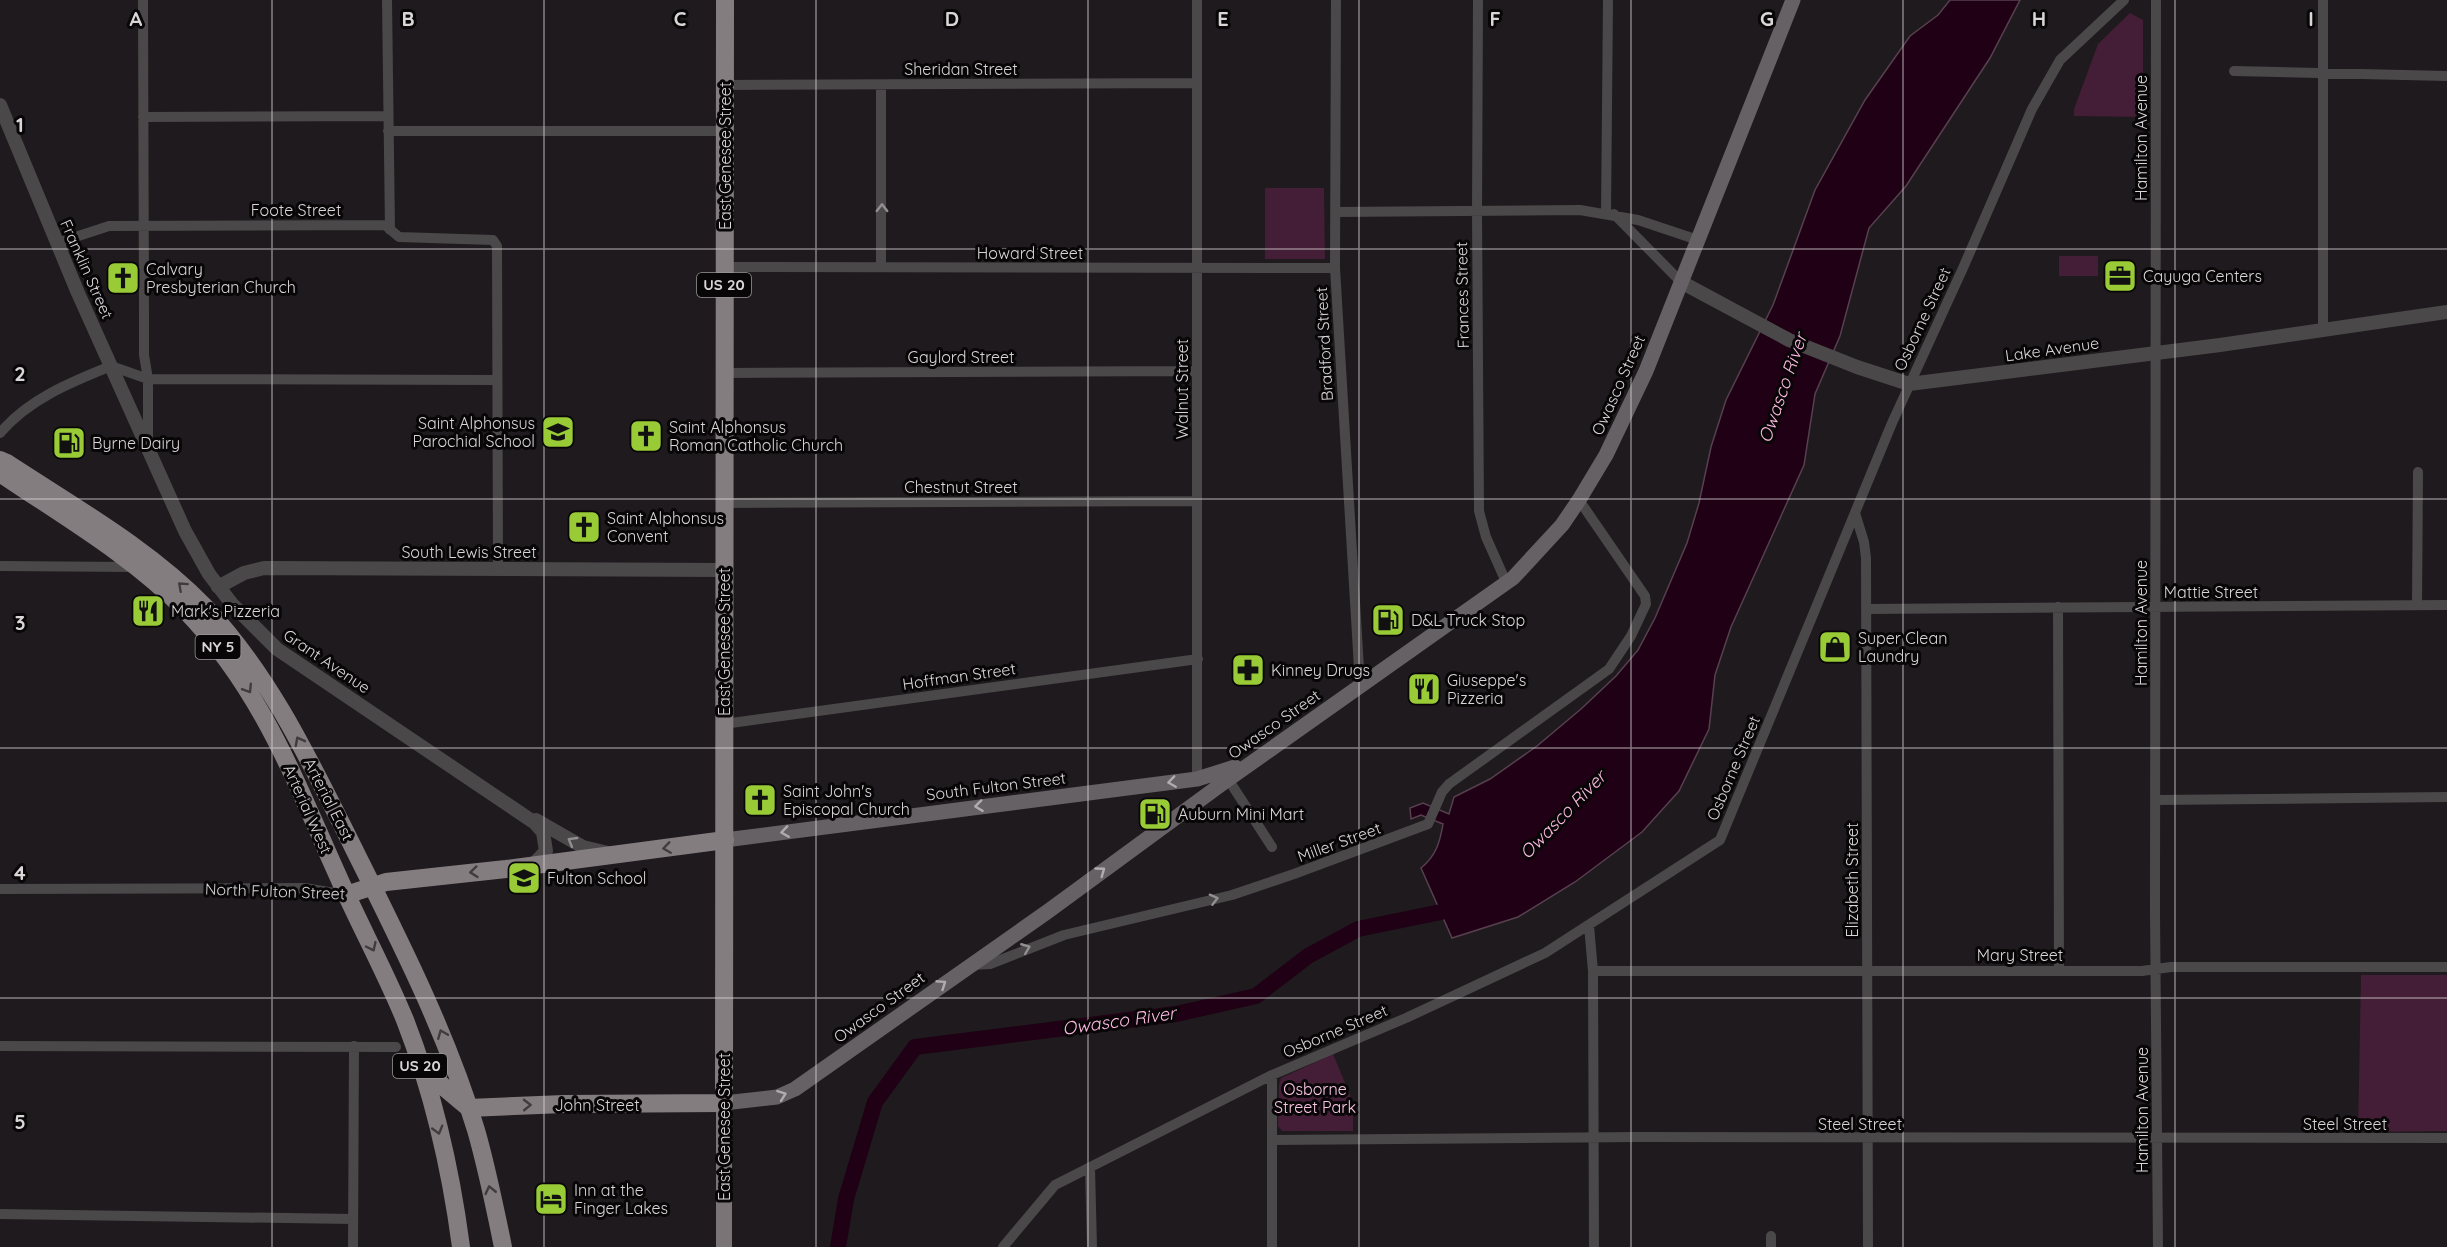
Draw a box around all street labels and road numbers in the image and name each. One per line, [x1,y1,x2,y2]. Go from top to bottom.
street label: Sheridan Street [904,59,1018,79]
street label: Hamilton Avenue [2131,75,2151,201]
street label: East Genesee Street [715,82,735,230]
street label: Foote Street [251,200,341,220]
street label: Franklin Street [56,216,118,322]
street label: Frances Street [1451,241,1473,349]
street label: Howard Street [977,243,1083,263]
street label: Osborne Street [1889,264,1955,374]
road number: US 20 [697,273,751,297]
street label: Bradford Street [1311,286,1337,402]
street label: Owasco Street [1587,332,1649,438]
street label: Lake Avenue [2004,333,2100,365]
street label: Walnut Street [1172,339,1192,439]
street label: Gaylord Street [908,347,1014,367]
street label: Chestnut Street [904,477,1018,497]
street label: South Lewis Street [401,542,537,562]
street label: Hamilton Avenue [2131,560,2151,686]
street label: East Genesee Street [714,568,734,716]
street label: Mattie Street [2164,582,2258,602]
street label: Grant Avenue [280,625,374,697]
road number: NY 5 [196,635,240,659]
street label: Hoffman Street [901,658,1017,694]
street label: Owasco Street [1224,685,1324,763]
street label: Osborne Street [1702,713,1764,823]
street label: Arterial East [300,754,358,844]
street label: Arterial West [279,761,337,857]
street label: South Fulton Street [925,768,1067,804]
street label: Miller Street [1295,818,1383,866]
street label: Elizabeth Street [1842,823,1862,937]
street label: North Fulton Street [205,879,345,903]
street label: Mary Street [1977,945,2063,965]
street label: Owasco Street [830,967,928,1047]
street label: Osborne Street [1280,1000,1390,1062]
street label: Hamilton Avenue [2132,1047,2152,1173]
street label: East Genesee Street [714,1053,734,1201]
road number: US 20 [393,1054,447,1078]
street label: John Street [554,1095,640,1115]
street label: Steel Street [1818,1114,1902,1134]
street label: Steel Street [2303,1114,2387,1134]

